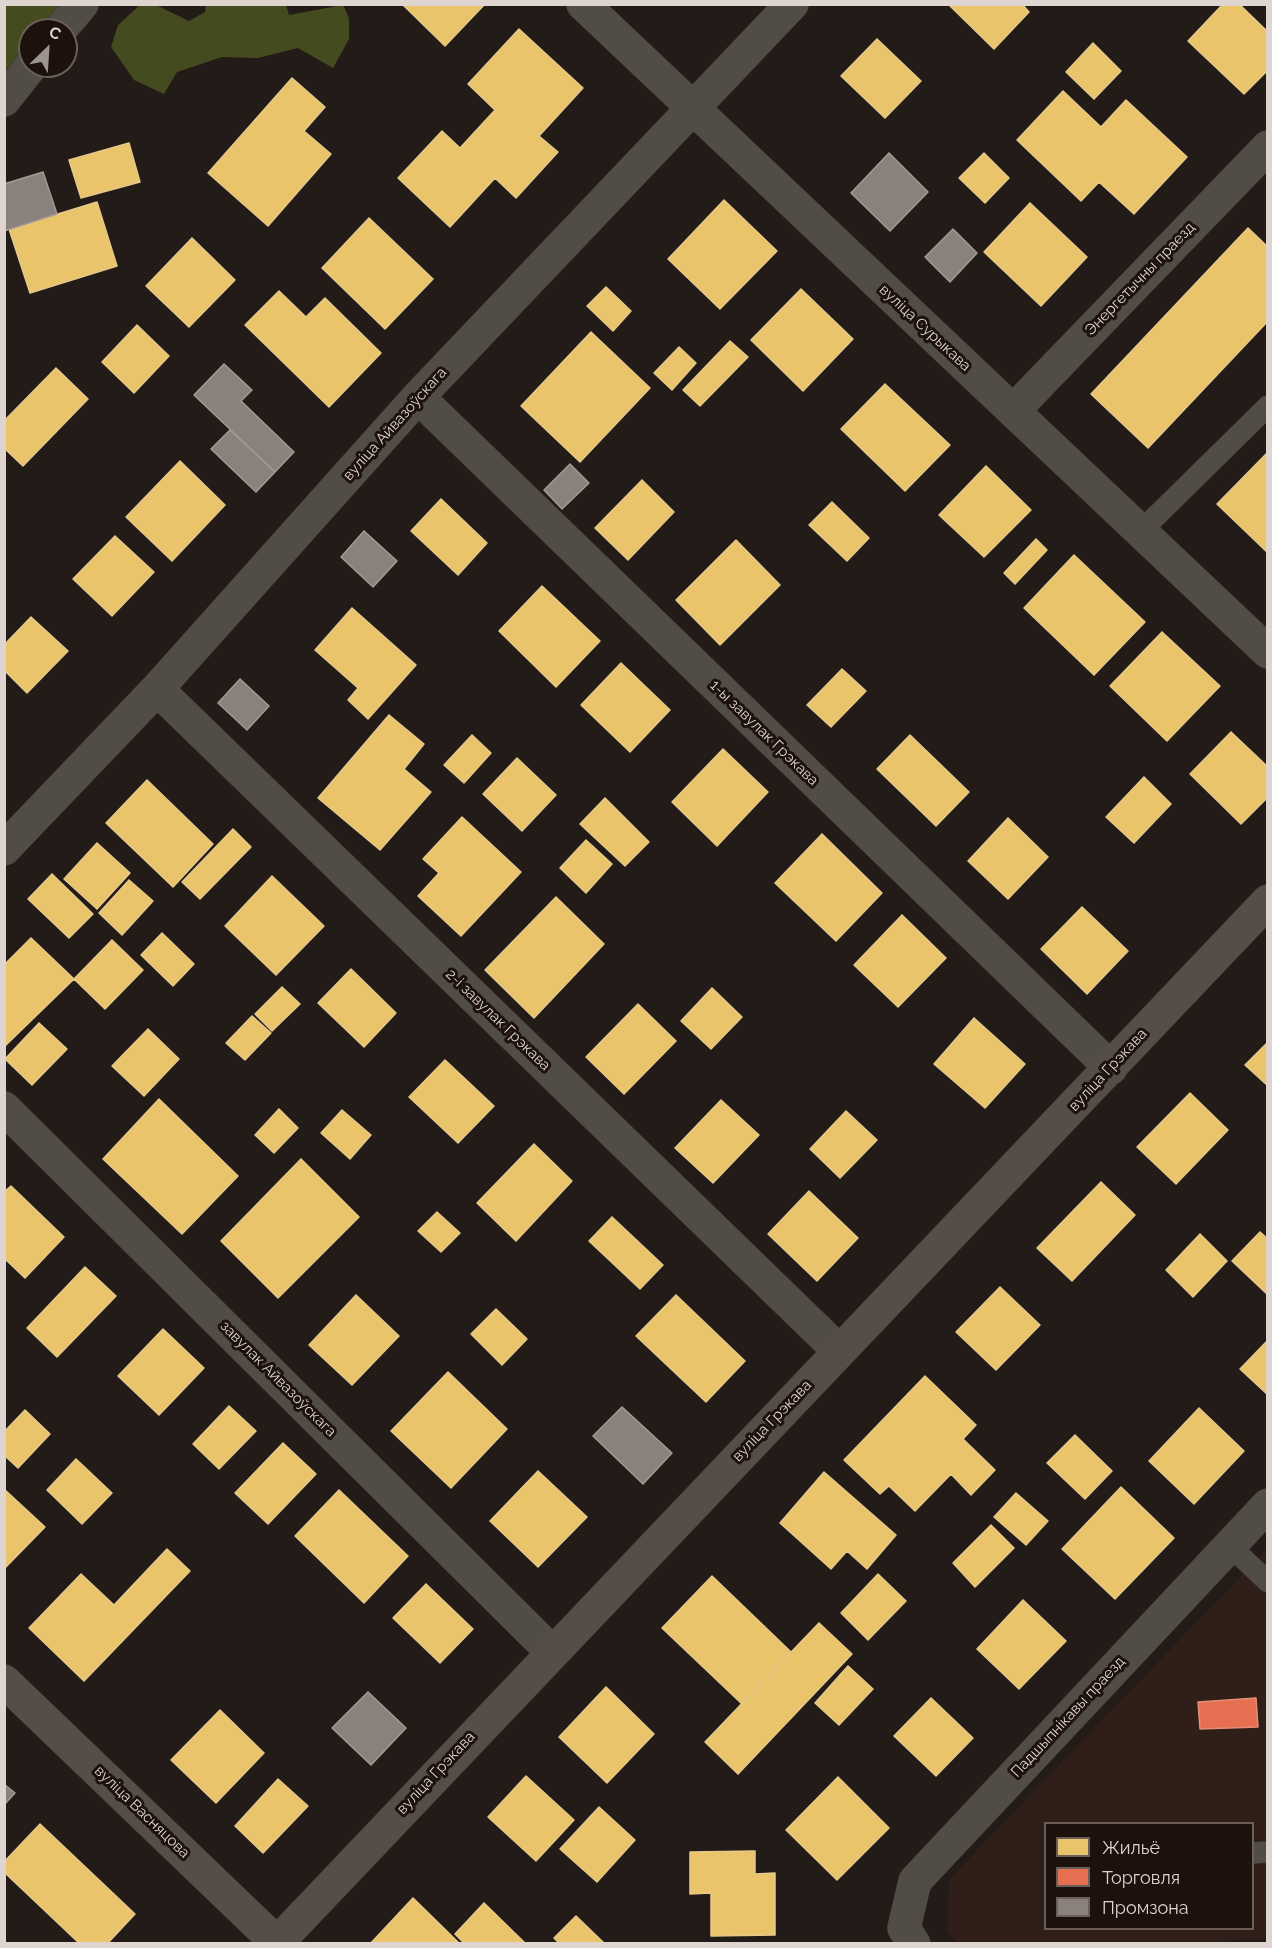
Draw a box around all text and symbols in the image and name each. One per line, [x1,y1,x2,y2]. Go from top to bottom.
north arrow [18,18,78,78]
text: С [46,22,64,44]
street label: Энергетычны праезд [1081,219,1199,339]
street label: вуліца Сурыкава [875,281,975,375]
street label: вуліца Айвазоўскага [340,364,450,484]
street label: 1-ы завулак Грэкава [706,677,822,789]
street label: 2-і завулак Грэкава [442,965,554,1075]
street label: вуліца Грэкава [1065,1025,1151,1115]
street label: завулак Айвазоўскага [216,1317,340,1441]
street label: вуліца Грэкава [729,1377,815,1465]
street label: Падшыпнікавы праезд [1007,1653,1129,1781]
street label: вуліца Грэкава [393,1728,479,1818]
street label: вуліца Васняцова [91,1762,193,1862]
legend [1044,1822,1254,1930]
text: Жильё [1102,1837,1160,1858]
text: Торговля [1102,1867,1180,1888]
text: Промзона [1102,1897,1189,1918]

